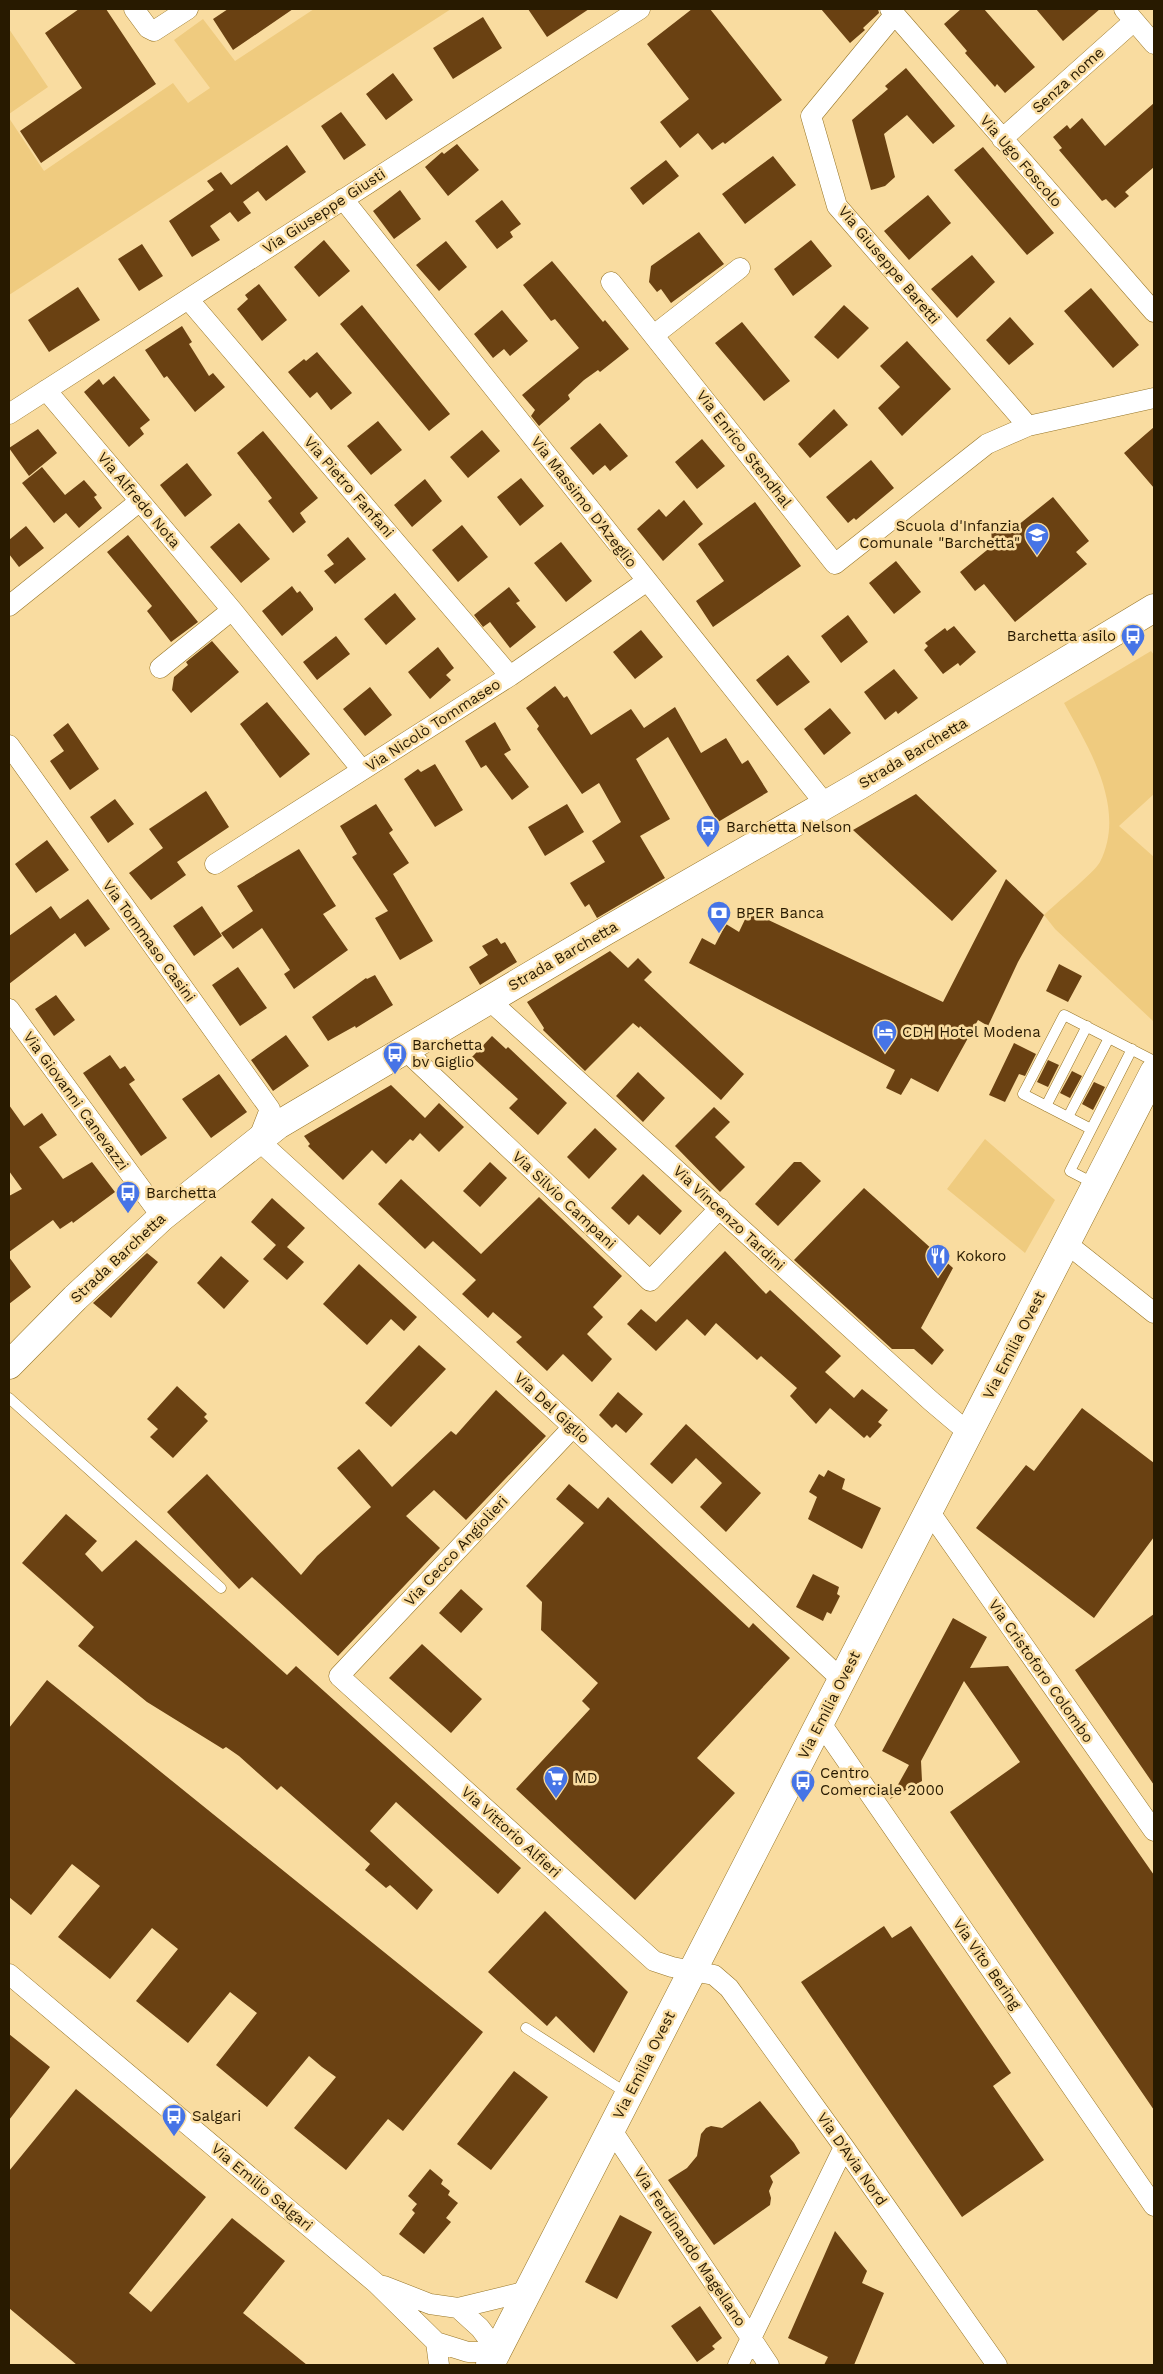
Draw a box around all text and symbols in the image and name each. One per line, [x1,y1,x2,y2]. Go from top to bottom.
street label: Senza nome [1029,43,1107,117]
street label: Via Ugo Foscolo [976,111,1066,211]
street label: Via Giuseppe Giusti [259,165,389,257]
street label: Via Giuseppe Baretti [834,202,944,328]
street label: Via Enrico Stendhal [693,387,796,512]
street label: Via Pietro Fanfani [300,433,398,541]
street label: Via Massimo D'Azeglio [527,433,641,571]
street label: Via Alfredo Nota [94,449,185,552]
place label: Scuola d'Infanzia Comunale "Barchetta" [859,517,1021,552]
school or university icon: Scuola d'Infanzia Comunale "Barchetta" [1024,522,1050,556]
bus stop icon: Barchetta asilo [1120,623,1146,657]
place label: Barchetta asilo [1007,627,1116,645]
street label: Via Nicolò Tommaseo [362,675,504,775]
street label: Strada Barchetta [855,713,971,792]
bus stop icon: Barchetta Nelson [695,814,721,848]
place label: Barchetta Nelson [726,818,851,836]
street label: Via Tommaso Casini [99,877,199,1005]
bank icon: BPER Banca [706,900,732,934]
place label: BPER Banca [736,904,825,922]
street label: Strada Barchetta [505,917,621,995]
hotel icon: CDH Hotel Modena [872,1019,898,1053]
place label: CDH Hotel Modena [902,1023,1041,1041]
street label: Via Giovanni Canevazzi [20,1028,132,1174]
place label: Barchetta bv Giglio [412,1036,483,1071]
bus stop icon: Barchetta bv Giglio [382,1041,408,1075]
street label: Via Silvio Campani [509,1147,619,1253]
street label: Via Vincenzo Tardini [669,1162,789,1274]
bus stop icon: Barchetta [115,1180,141,1214]
place label: Barchetta [146,1184,217,1202]
street label: Strada Barchetta [67,1209,170,1307]
restaurant icon: Kokoro [925,1243,951,1277]
place label: Kokoro [956,1247,1006,1265]
street label: Via Emilia Ovest [979,1287,1049,1402]
street label: Via Del Giglio [511,1369,593,1447]
street label: Via Cecco Angiolieri [400,1492,512,1610]
street label: Via Cristoforo Colombo [985,1596,1097,1746]
street label: Via Emilia Ovest [794,1647,864,1762]
place label: Centro Comerciale 2000 [820,1764,944,1799]
supermarket icon: MD [543,1765,569,1799]
place label: MD [574,1769,598,1787]
bus stop icon: Centro Comerciale 2000 [790,1769,816,1803]
street label: Via Vittorio Alfieri [458,1783,564,1881]
street label: Via Vito Bering [949,1915,1025,2013]
street label: Via Emilia Ovest [609,2007,679,2122]
bus stop icon: Salgari [161,2103,187,2137]
place label: Salgari [192,2107,241,2125]
street label: Via D'Avia Nord [813,2109,891,2209]
street label: Via Emilio Salgari [208,2139,316,2235]
street label: Via Ferdinando Magellano [630,2164,750,2330]

